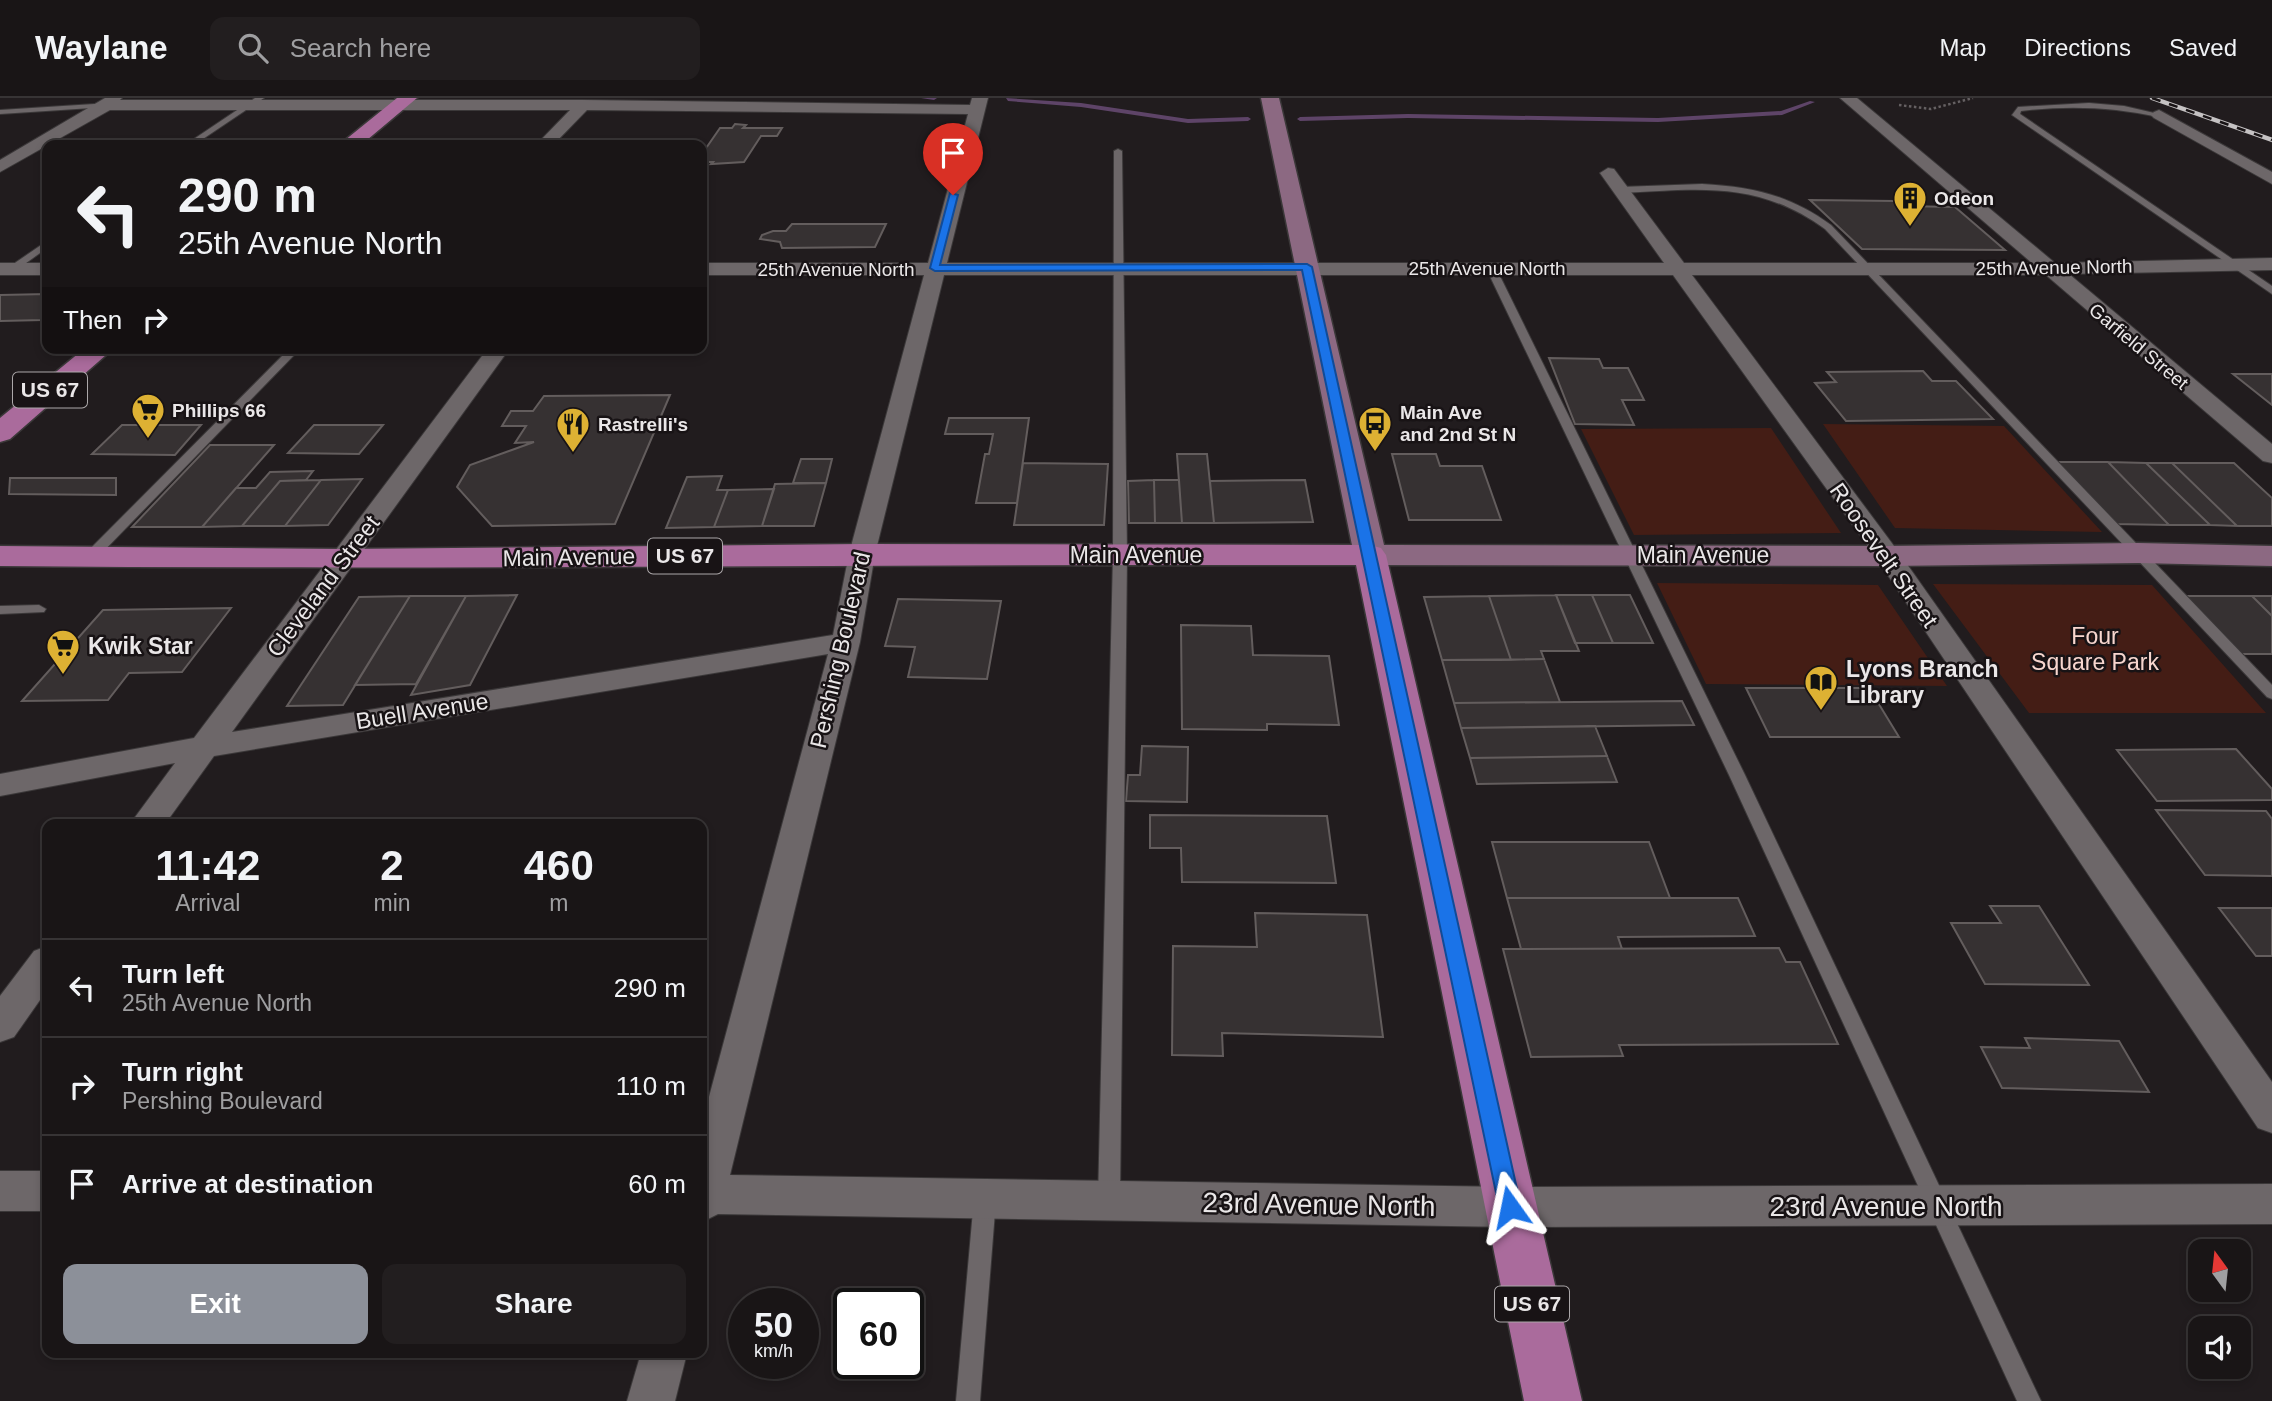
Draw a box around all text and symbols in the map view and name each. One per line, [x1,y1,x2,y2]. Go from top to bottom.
search box [210,17,700,80]
text: Waylane [35,29,168,66]
icon: search [234,29,272,67]
text: Search here [290,33,431,63]
text: Map [1940,34,1986,61]
text: Directions [2024,34,2131,61]
text: Saved [2169,34,2237,61]
pin [923,123,983,195]
icon: arrive [934,134,972,172]
icon: left [63,168,154,259]
text: 290 m [178,168,317,222]
building icon: Odeon [1891,179,1929,228]
place label: Odeon [1934,188,1994,209]
text: 25th Avenue North [178,225,443,261]
street label: 25th Avenue North [1975,256,2133,279]
street label: 25th Avenue North [1408,258,1566,279]
street label: 25th Avenue North [757,259,915,280]
street label: Garfield Street [2085,299,2193,394]
icon: right [136,301,174,339]
text: Then [63,305,122,335]
road number: US 67 [13,372,87,408]
supermarket icon: Phillips 66 [129,391,167,440]
place label: Phillips 66 [172,400,266,421]
place label: Main Ave and 2nd St N [1400,402,1516,445]
bus stop icon: Main Ave and 2nd St N [1356,404,1394,453]
restaurant icon: Rastrelli's [554,405,592,454]
place label: Rastrelli's [598,414,688,435]
street label: Roosevelt Street [1825,478,1944,633]
street label: Cleveland Street [261,510,385,662]
road number: US 67 [648,538,722,574]
street label: Main Avenue [1070,542,1202,568]
street label: Main Avenue [1637,542,1769,568]
street label: Main Avenue [502,543,636,571]
street label: Pershing Boulevard [805,549,875,751]
park label: Four Square Park [2031,623,2159,675]
supermarket icon: Kwik Star [44,627,82,676]
place label: Kwik Star [88,633,193,659]
place label: Lyons Branch Library [1846,656,1999,708]
library icon: Lyons Branch Library [1802,663,1840,712]
street label: Buell Avenue [354,688,490,734]
text: 11:42 [155,842,260,889]
text: 2 [380,842,404,889]
text: 460 [524,842,594,889]
text: Arrival [175,890,240,916]
text: min [373,890,411,916]
text: m [549,890,568,916]
text: Turn left [122,959,224,989]
icon: left [63,969,101,1007]
text: 290 m [614,973,686,1003]
text: 25th Avenue North [122,990,312,1016]
text: Turn right [122,1057,243,1087]
icon: right [63,1067,101,1105]
text: 110 m [616,1071,686,1101]
text: Pershing Boulevard [122,1088,323,1114]
icon: arrive [63,1165,101,1203]
text: Arrive at destination [122,1169,373,1199]
text: 60 m [628,1169,686,1199]
position arrow [1473,1170,1547,1244]
street label: 23rd Avenue North [1202,1187,1436,1222]
street label: 23rd Avenue North [1770,1191,2002,1222]
north arrow [2188,1239,2250,1302]
map controls [2188,1239,2251,1379]
button: Exit [63,1264,368,1344]
button: Share [382,1264,686,1344]
road number: US 67 [1495,1286,1569,1322]
speed limit sign: 60 [833,1288,924,1379]
text: 50 [754,1305,793,1344]
button: sound [2188,1316,2251,1379]
text: km/h [754,1341,793,1361]

